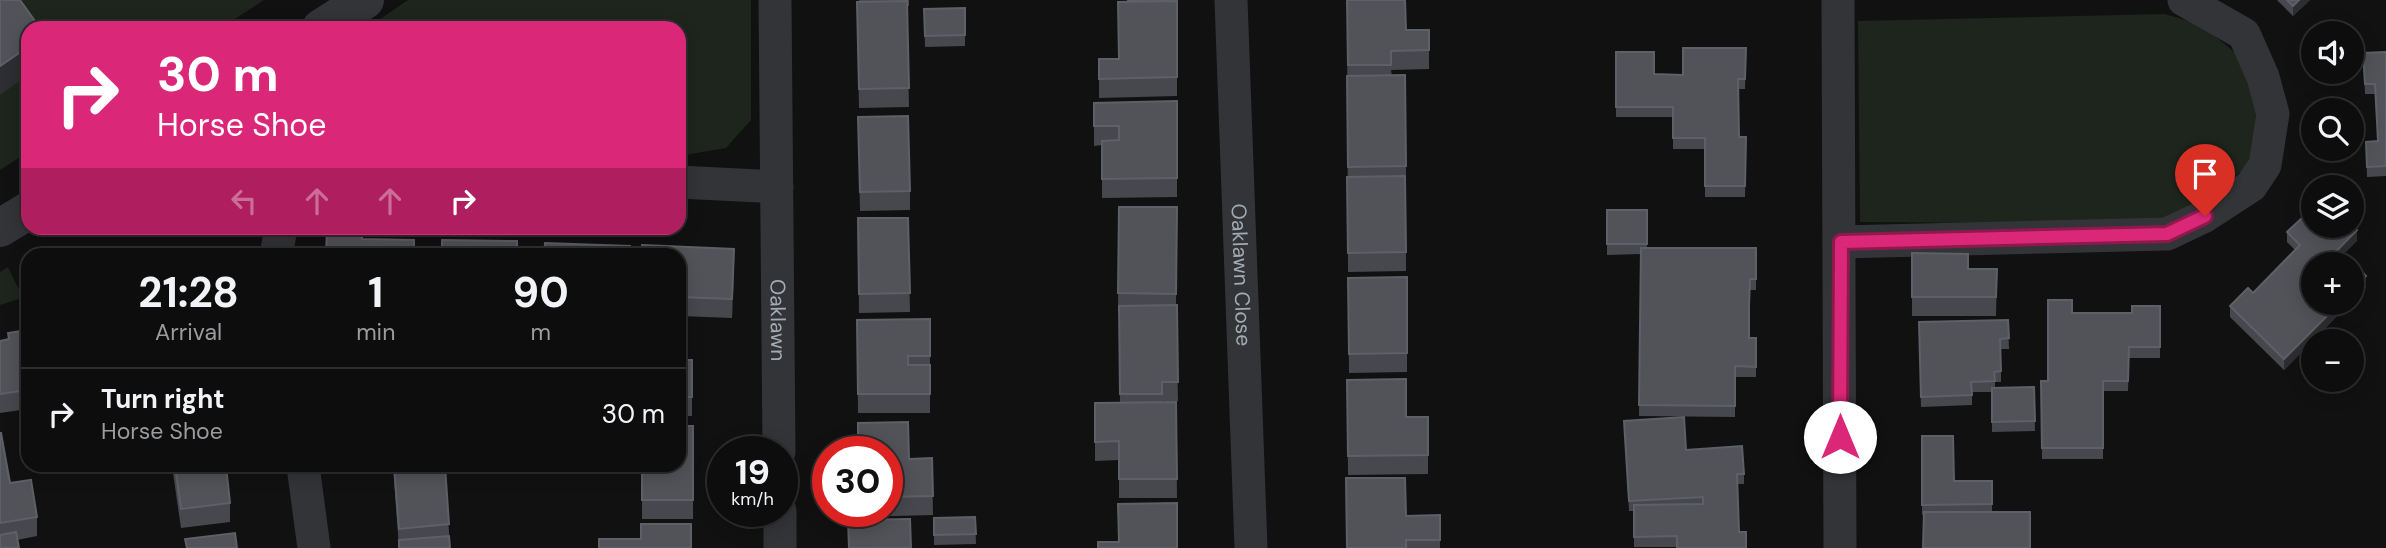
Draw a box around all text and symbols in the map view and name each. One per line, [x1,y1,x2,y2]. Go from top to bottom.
map controls [2301,21,2364,392]
button: sound [2301,21,2364,84]
text: 30 m [157,42,279,106]
icon: right [42,49,133,140]
button: search [2301,98,2364,161]
text: Horse Shoe [157,104,326,146]
pin [2175,144,2235,216]
icon: arrive [2186,155,2224,193]
button: layers [2301,175,2364,238]
icon: left [225,182,263,220]
icon: ahead [298,182,336,220]
icon: ahead [371,182,409,220]
icon: right [444,182,482,220]
street label: Oaklawn Close [1224,203,1258,347]
button: + [2301,252,2364,315]
text: 21:28 [138,265,239,320]
text: 1 [368,265,383,320]
text: 90 [513,265,569,320]
street label: Oaklawn [763,279,792,361]
text: Arrival [155,317,222,347]
text: min [356,317,395,347]
text: m [530,317,551,347]
button: − [2301,329,2364,392]
text: Turn right [101,382,225,416]
icon: right [42,395,80,433]
text: 30 m [602,397,665,431]
position arrow [1803,400,1877,474]
text: Horse Shoe [101,416,223,446]
speed limit sign: 30 [812,436,903,527]
text: 19 [735,449,770,495]
text: km/h [731,487,774,511]

